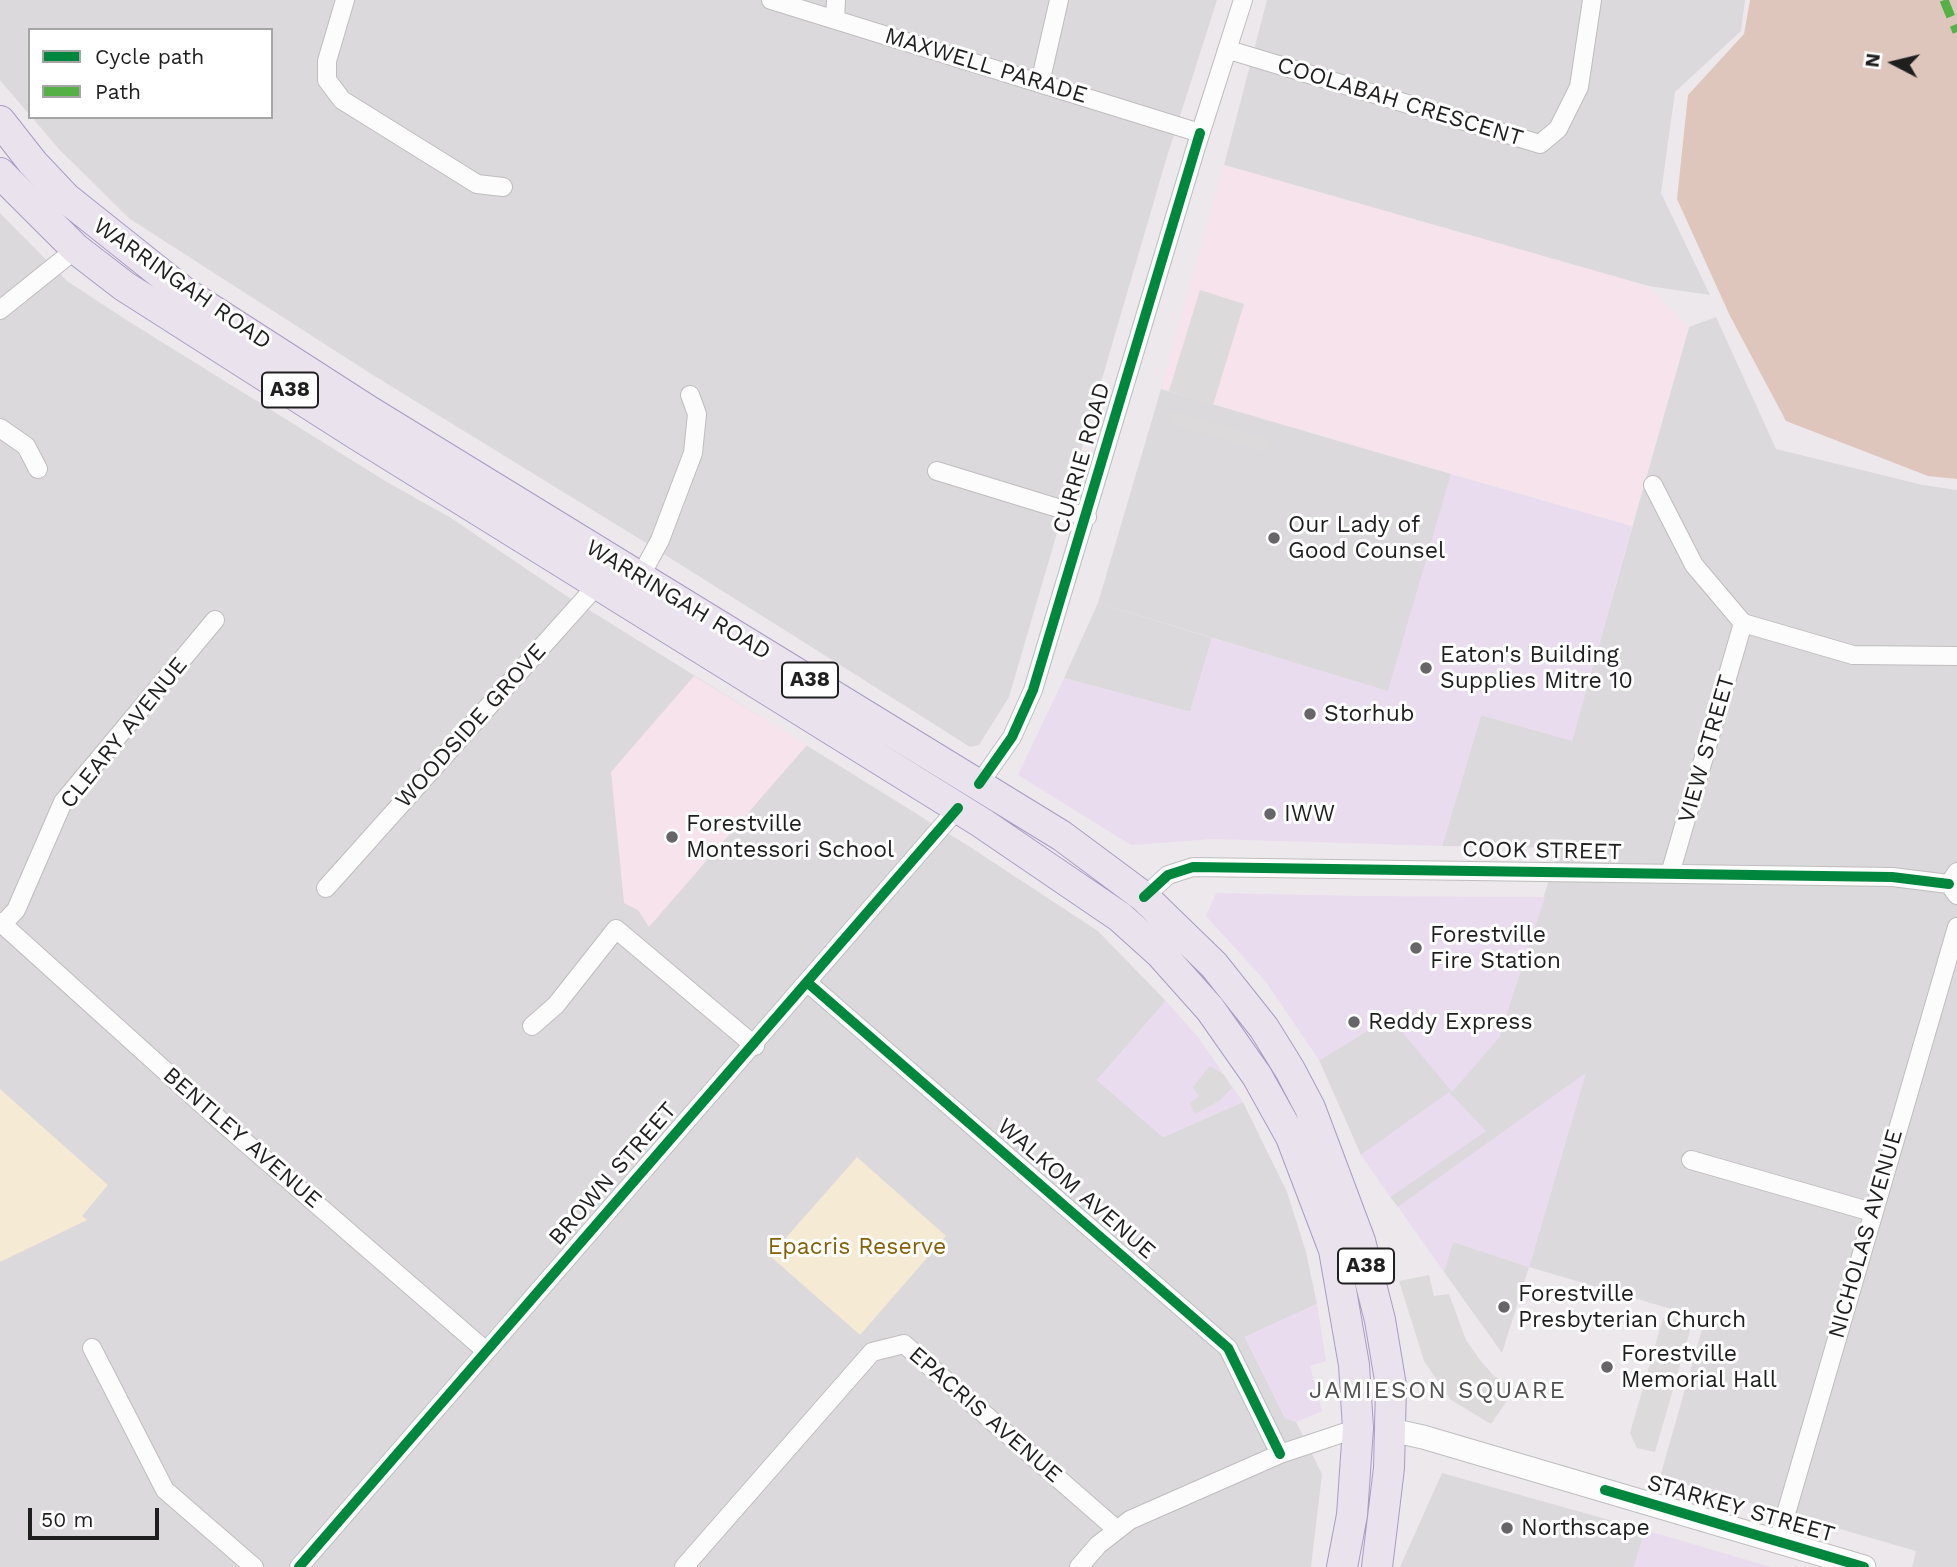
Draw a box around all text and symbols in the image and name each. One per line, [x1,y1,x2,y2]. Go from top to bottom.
street label: MAXWELL PARADE [881,22,1091,110]
legend [28,28,273,119]
north arrow [1859,28,1929,98]
text: Cycle path [95,44,204,69]
street label: COOLABAH CRESCENT [1274,51,1526,153]
text: N [1860,52,1885,69]
text: Path [95,79,141,104]
street label: WARRINGAH ROAD [88,212,276,356]
road number: A38 [262,372,318,408]
street label: CURRIE ROAD [1047,379,1117,537]
place label: Our Lady of Good Counsel [1288,511,1445,565]
marker: Our Lady of Good Counsel [1266,530,1282,546]
street label: WARRINGAH ROAD [581,534,775,666]
street label: WOODSIDE GROVE [390,638,552,814]
place label: Eaton's Building Supplies Mitre 10 [1440,641,1633,695]
street label: CLEARY AVENUE [55,652,193,814]
marker: Eaton's Building Supplies Mitre 10 [1418,660,1434,676]
road number: A38 [782,662,838,698]
street label: VIEW STREET [1673,672,1741,826]
place label: Storhub [1324,700,1414,728]
marker: Storhub [1302,706,1318,722]
place label: IWW [1284,800,1335,828]
marker: IWW [1262,806,1278,822]
place label: Forestville Montessori School [686,810,894,864]
marker: Forestville Montessori School [664,829,680,845]
street label: COOK STREET [1462,836,1622,866]
place label: Forestville Fire Station [1430,921,1561,975]
marker: Forestville Fire Station [1408,940,1424,956]
place label: Reddy Express [1368,1008,1533,1036]
marker: Reddy Express [1346,1014,1362,1030]
street label: BENTLEY AVENUE [157,1062,327,1214]
street label: BROWN STREET [543,1097,683,1251]
street label: WALKOM AVENUE [991,1113,1161,1265]
street label: NICHOLAS AVENUE [1823,1126,1909,1342]
park label: Epacris Reserve [768,1233,946,1261]
road number: A38 [1338,1248,1394,1284]
place label: Forestville Presbyterian Church [1518,1280,1746,1334]
marker: Forestville Presbyterian Church [1496,1299,1512,1315]
place label: Forestville Memorial Hall [1621,1340,1777,1394]
street label: EPACRIS AVENUE [903,1341,1067,1489]
marker: Forestville Memorial Hall [1599,1359,1615,1375]
district label: JAMIESON SQUARE [1311,1377,1565,1405]
street label: STARKEY STREET [1644,1469,1838,1549]
scale bar [32,1494,163,1538]
text: 50 m [41,1507,93,1532]
place label: Northscape [1521,1514,1650,1542]
marker: Northscape [1499,1520,1515,1536]

